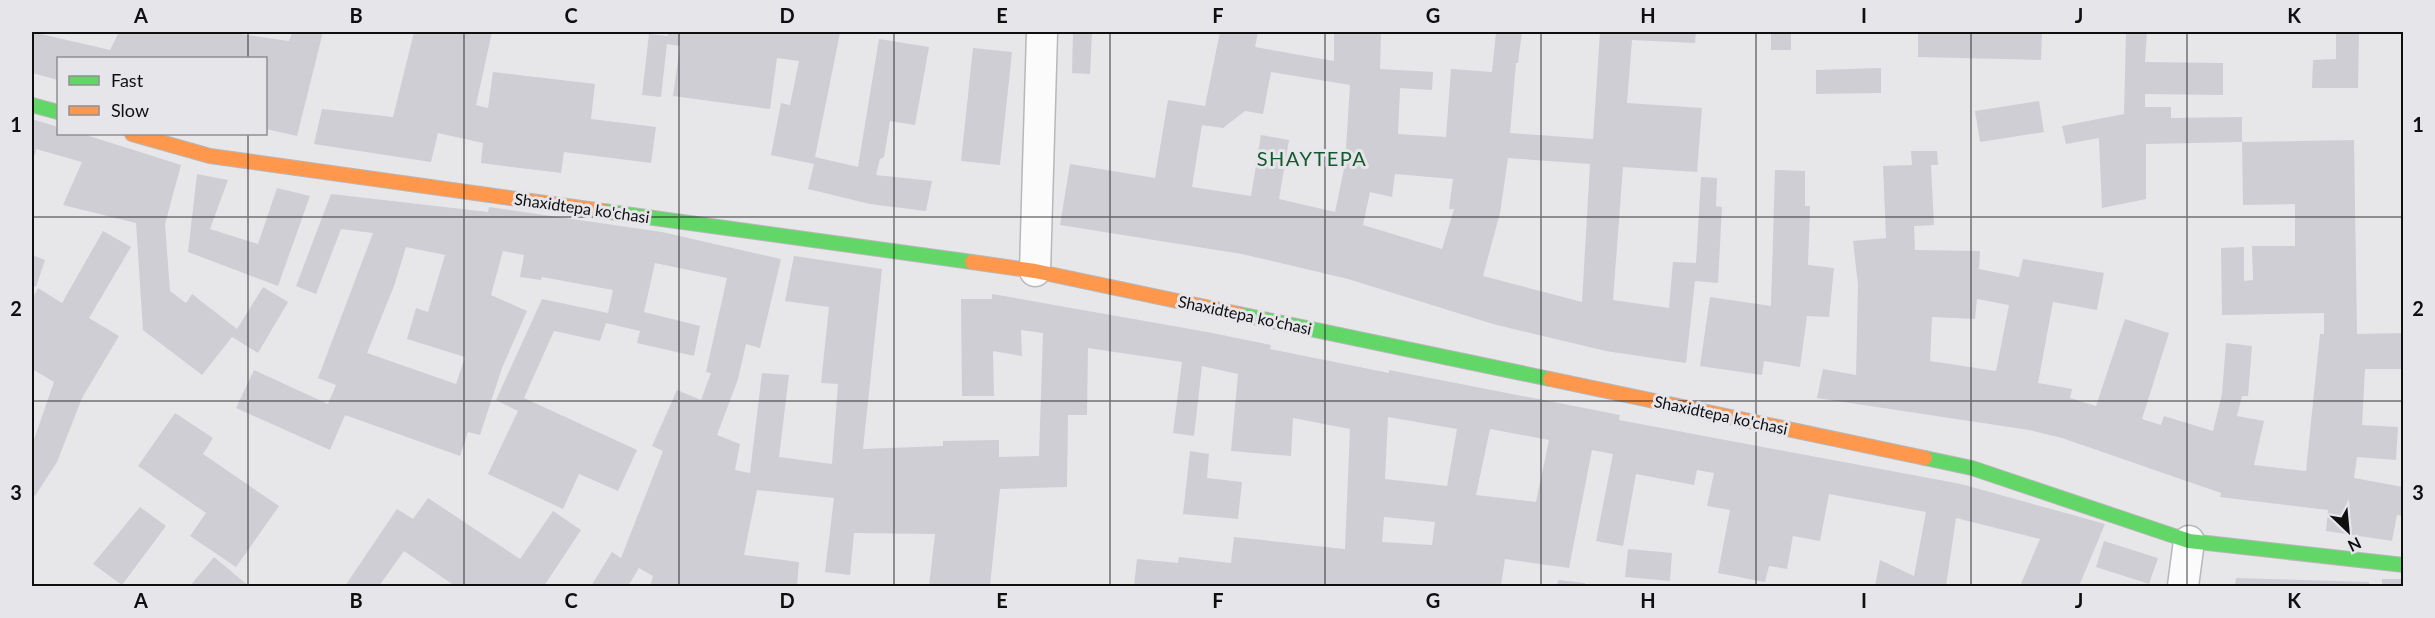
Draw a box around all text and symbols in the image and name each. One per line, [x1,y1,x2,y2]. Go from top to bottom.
text: A [133,3,148,27]
text: B [349,3,363,27]
text: C [564,3,578,27]
text: D [779,3,795,27]
text: E [996,3,1008,27]
text: F [1212,3,1224,27]
text: G [1426,3,1440,27]
text: H [1640,3,1656,27]
text: I [1861,3,1867,27]
text: J [2075,3,2083,27]
text: K [2287,3,2301,27]
legend [57,57,267,135]
text: Fast [111,69,144,91]
text: Slow [111,99,149,121]
text: 1 [10,112,22,136]
text: 1 [2412,112,2424,136]
district label: SHAYTEPA [1257,146,1367,170]
street label: Shaxidtepa ko'chasi [513,189,651,226]
street label: Shaxidtepa ko'chasi [1177,291,1314,338]
text: 2 [10,296,22,320]
text: 2 [2412,296,2424,320]
street label: Shaxidtepa ko'chasi [1653,391,1790,438]
text: 3 [10,480,22,504]
text: 3 [2412,480,2424,504]
north arrow [2318,501,2378,561]
text: N [2345,534,2364,556]
text: A [133,588,148,612]
text: B [349,588,363,612]
text: C [564,588,578,612]
text: D [779,588,795,612]
text: E [996,588,1008,612]
text: F [1212,588,1224,612]
text: G [1426,588,1440,612]
text: H [1640,588,1656,612]
text: I [1861,588,1867,612]
text: J [2075,588,2083,612]
text: K [2287,588,2301,612]

